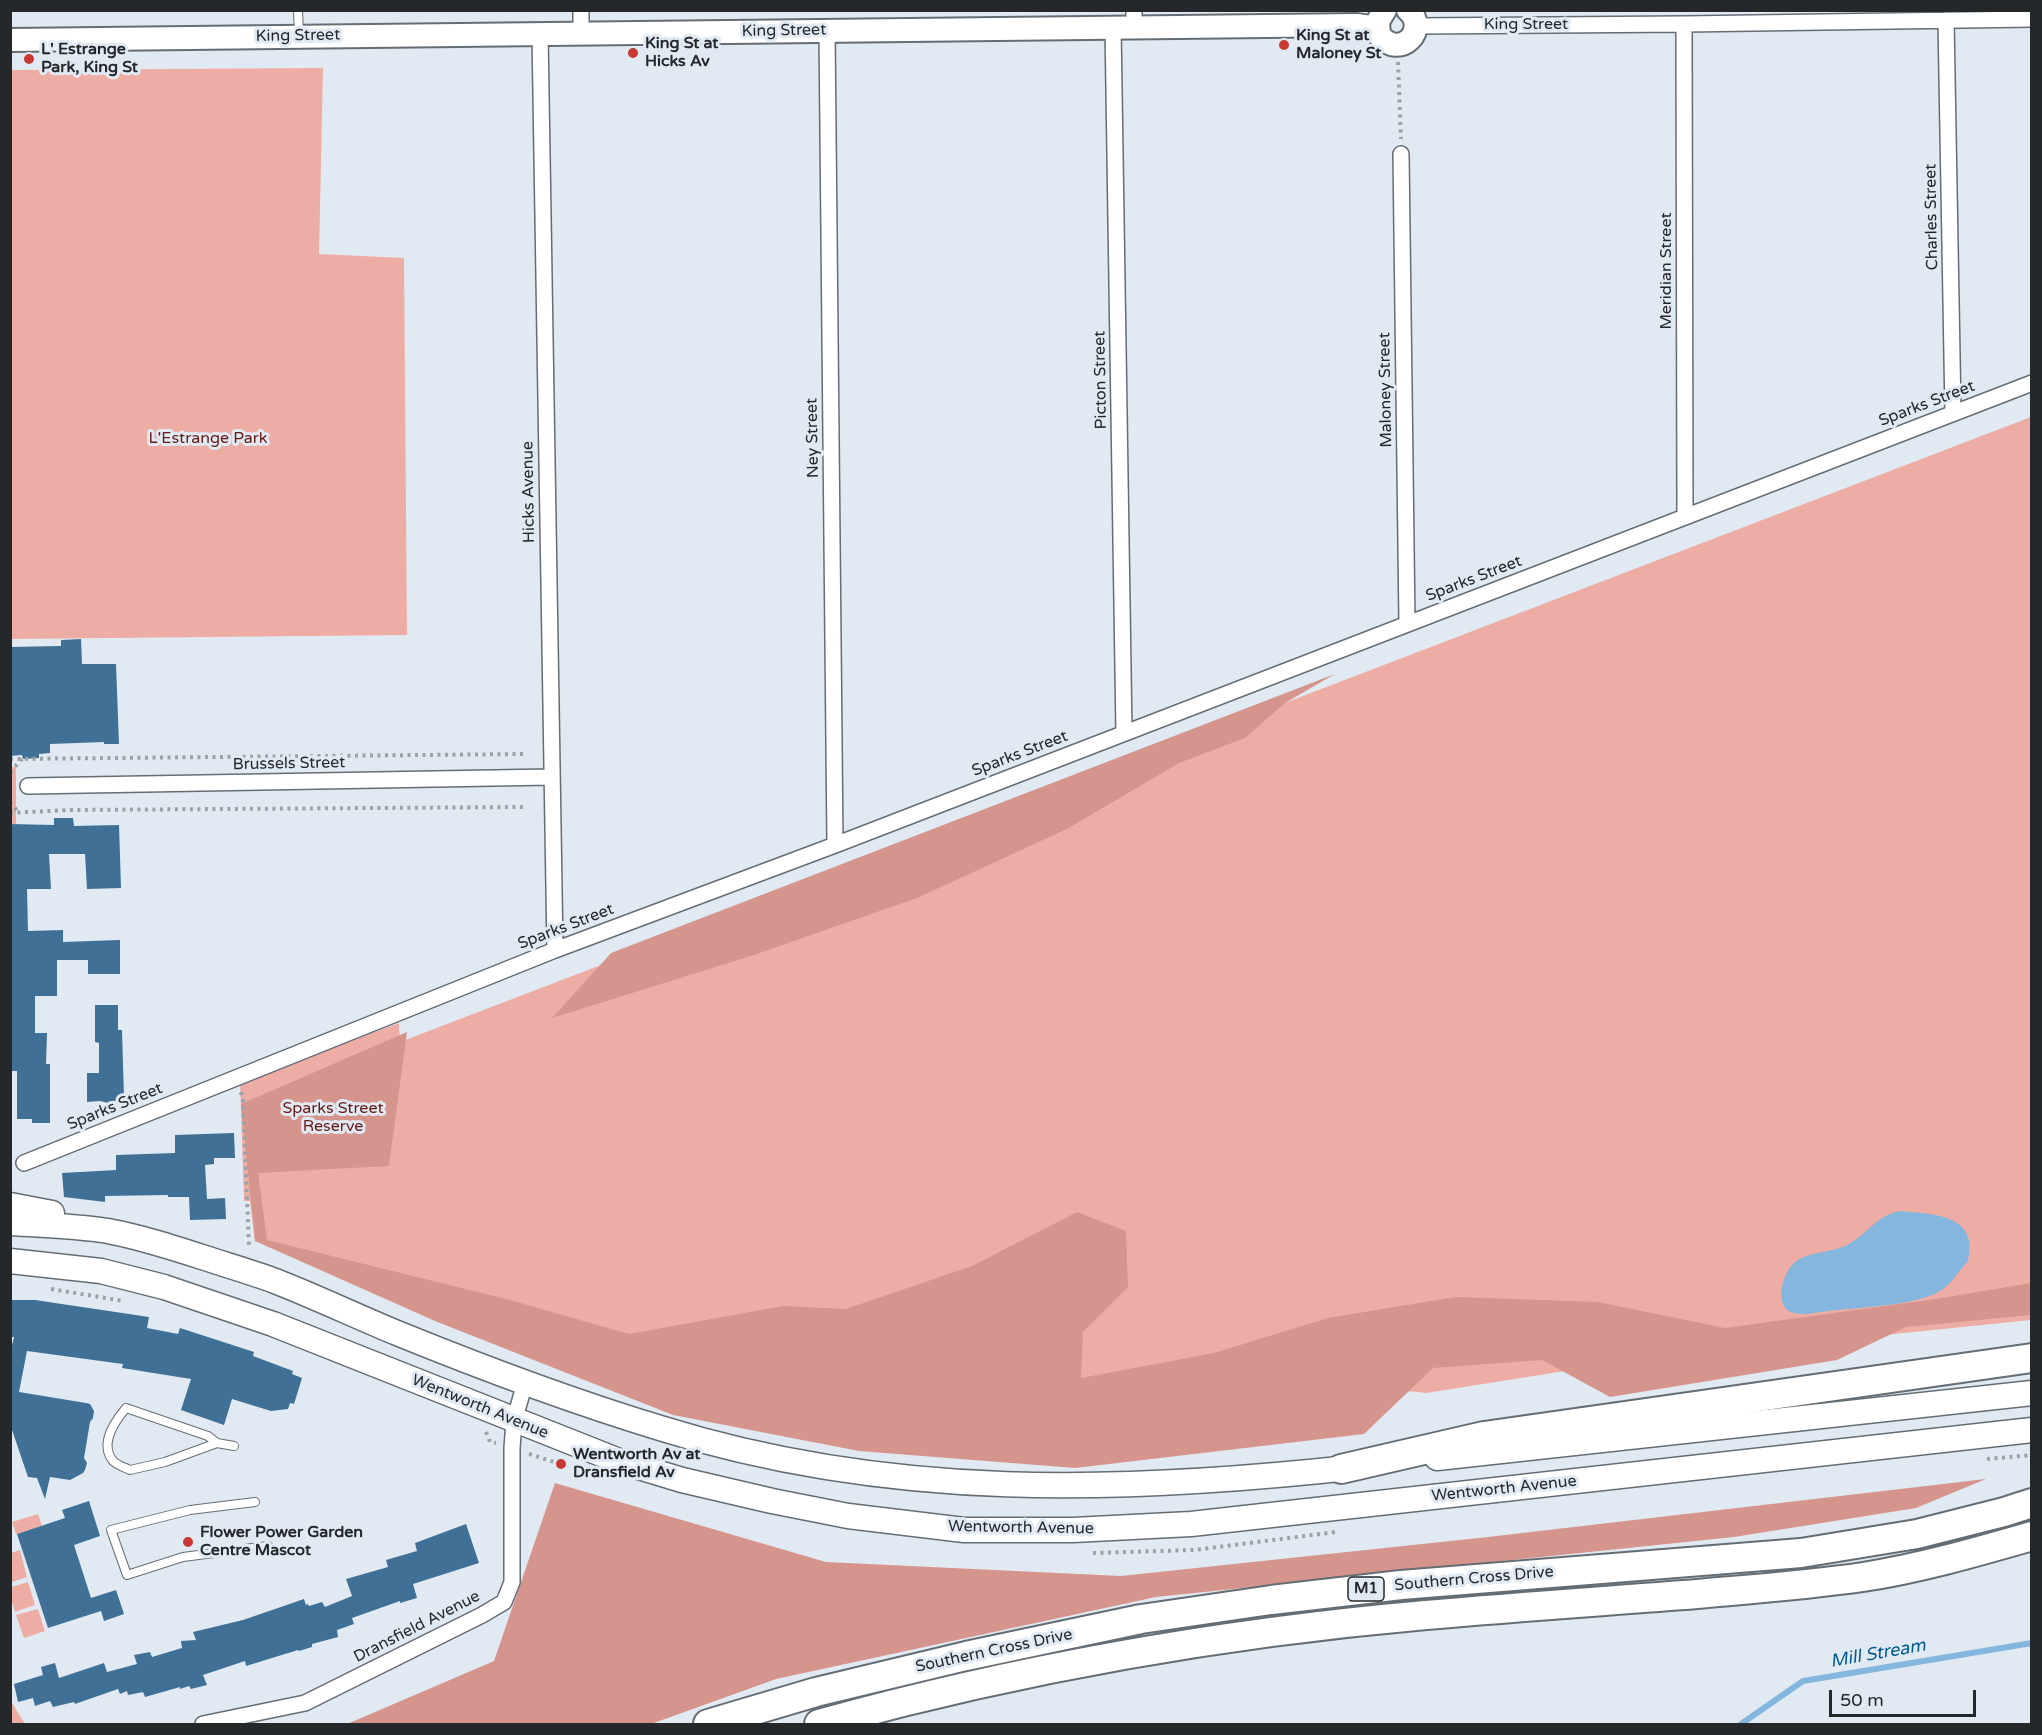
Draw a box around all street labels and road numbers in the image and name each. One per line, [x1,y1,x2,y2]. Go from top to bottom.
street label: King Street [1484,15,1568,35]
street label: King Street [742,21,826,41]
street label: King Street [256,26,340,46]
street label: Charles Street [1921,164,1943,270]
street label: Meridian Street [1657,212,1677,330]
street label: Picton Street [1091,331,1111,429]
street label: Maloney Street [1375,332,1397,448]
street label: Sparks Street [1876,377,1978,431]
street label: Ney Street [803,398,823,478]
street label: Hicks Avenue [519,441,539,543]
street label: Sparks Street [1423,552,1525,606]
street label: Sparks Street [969,727,1071,781]
street label: Brussels Street [232,753,346,775]
street label: Sparks Street [515,900,617,954]
street label: Sparks Street [65,1079,165,1135]
street label: Wentworth Avenue [409,1371,551,1443]
street label: Wentworth Avenue [1430,1472,1578,1506]
street label: Wentworth Avenue [948,1517,1094,1539]
street label: Southern Cross Drive [1394,1562,1554,1596]
road number: M1 [1348,1577,1384,1601]
street label: Dransfield Avenue [351,1587,483,1667]
street label: Southern Cross Drive [914,1625,1074,1677]

